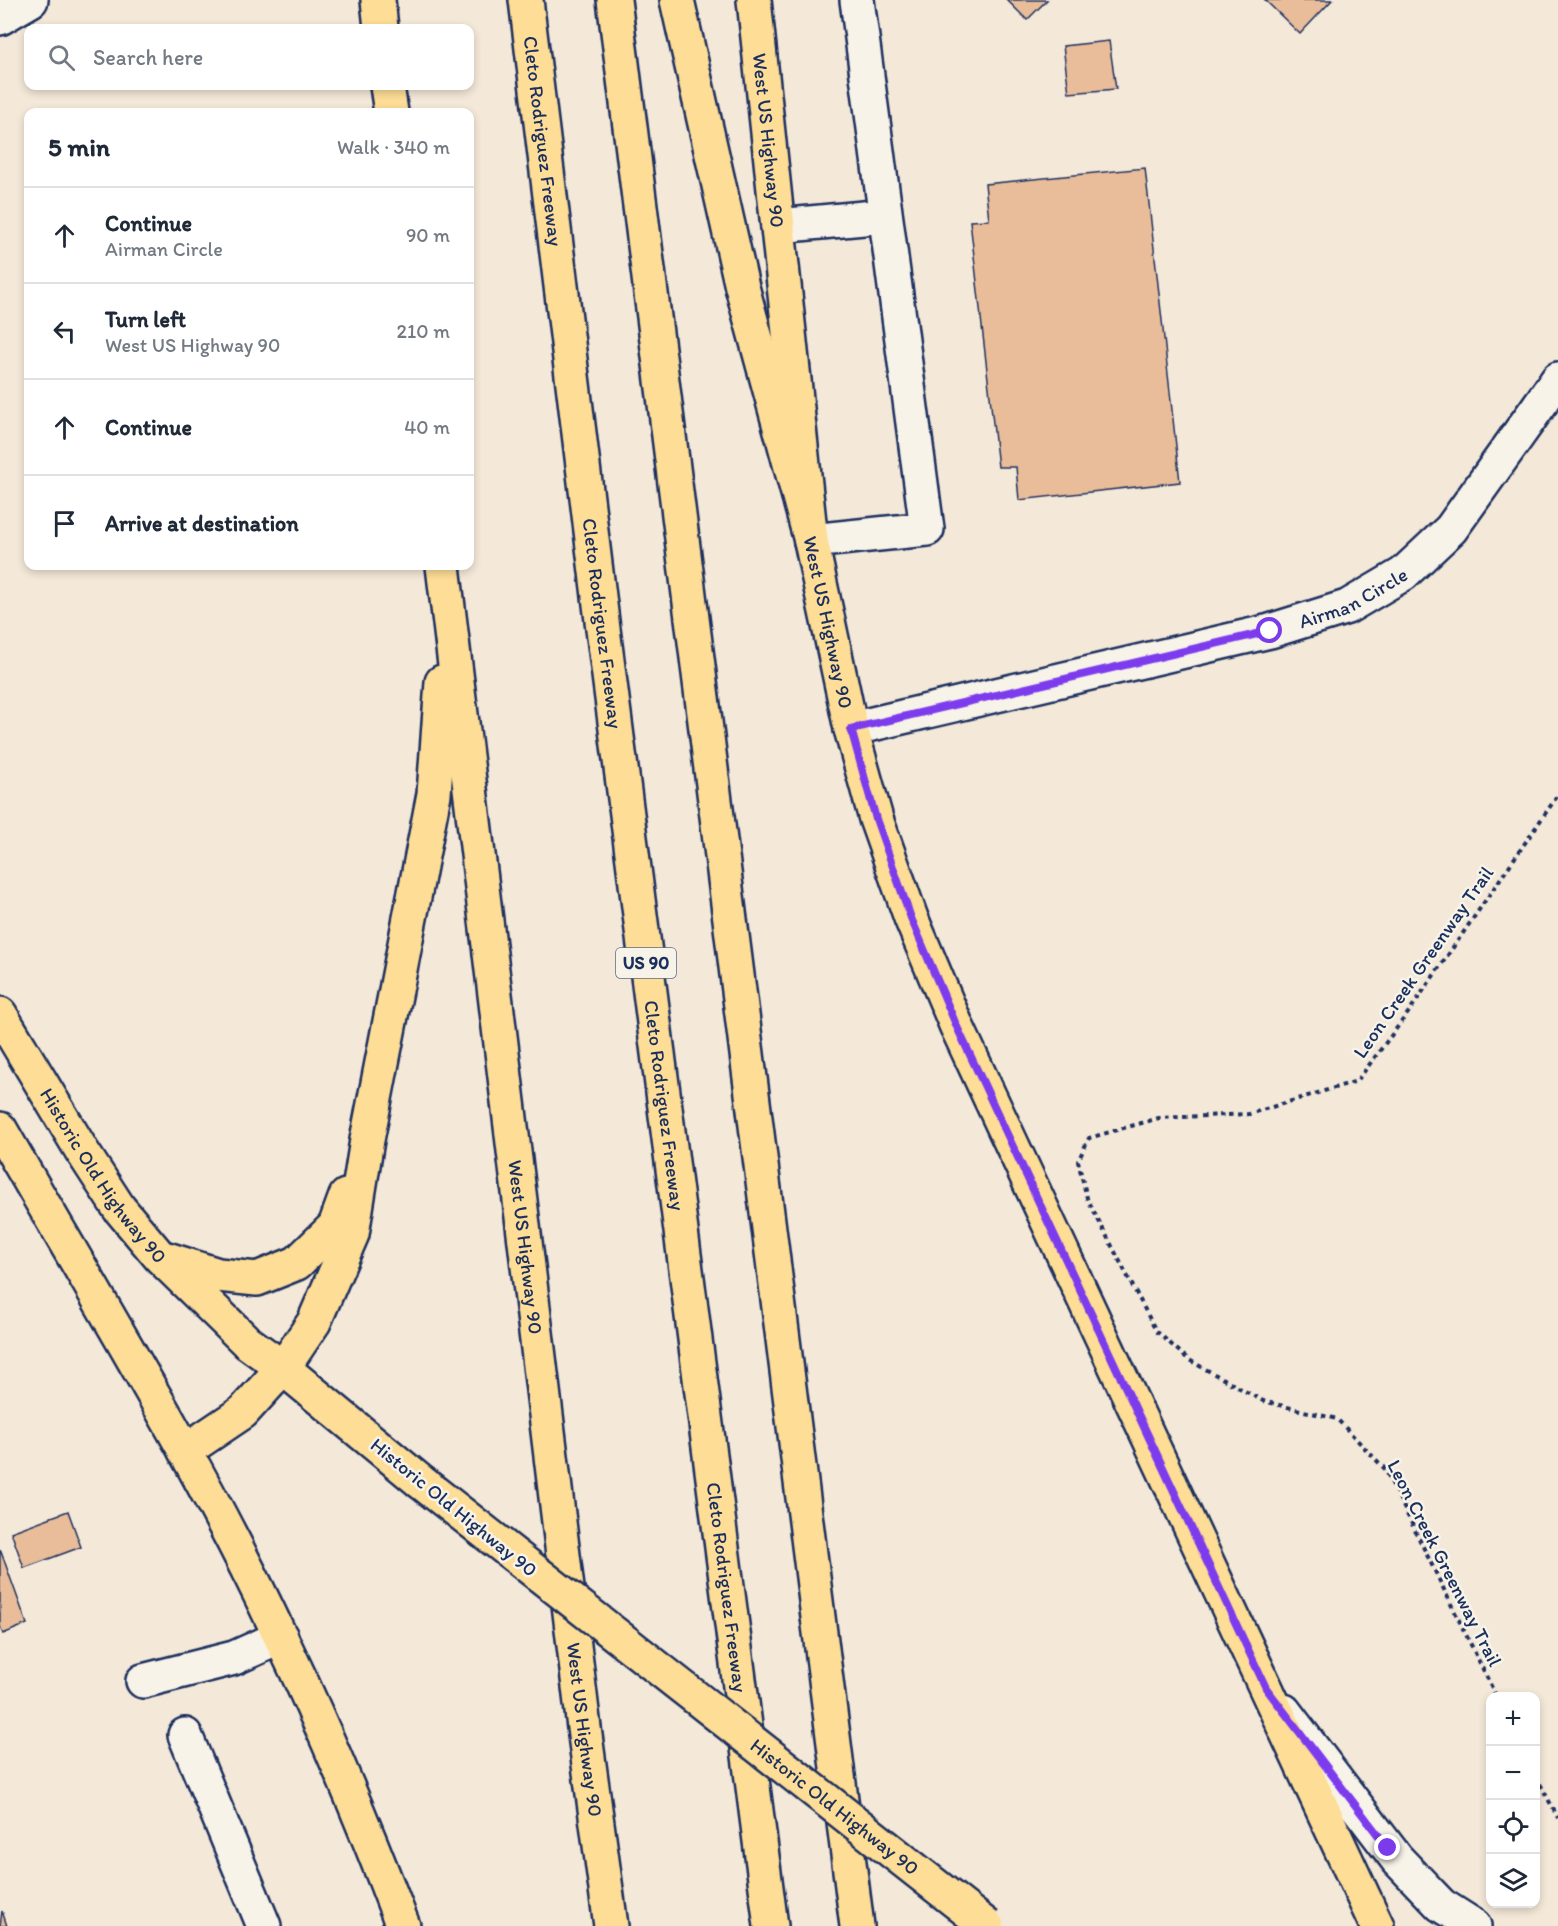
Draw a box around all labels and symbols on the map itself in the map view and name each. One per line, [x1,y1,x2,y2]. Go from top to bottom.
street label: Cleto Rodriguez Freeway [518,34,568,248]
street label: West US Highway 90 [748,52,790,229]
street label: Cleto Rodriguez Freeway [578,517,628,730]
street label: West US Highway 90 [798,534,858,711]
street label: Airman Circle [1296,562,1412,633]
route start [1256,617,1282,643]
street label: Leon Creek Greenway Trail [1348,861,1499,1063]
road number: US 90 [616,948,676,978]
street label: Cleto Rodriguez Freeway [639,999,690,1212]
street label: Historic Old Highway 90 [35,1083,172,1268]
street label: West US Highway 90 [503,1158,548,1336]
street label: Historic Old Highway 90 [366,1432,542,1582]
street label: Leon Creek Greenway Trail [1382,1456,1508,1671]
street label: Cleto Rodriguez Freeway [702,1481,753,1694]
street label: West US Highway 90 [562,1641,608,1818]
street label: Historic Old Highway 90 [746,1733,924,1880]
route end [1374,1834,1400,1860]

